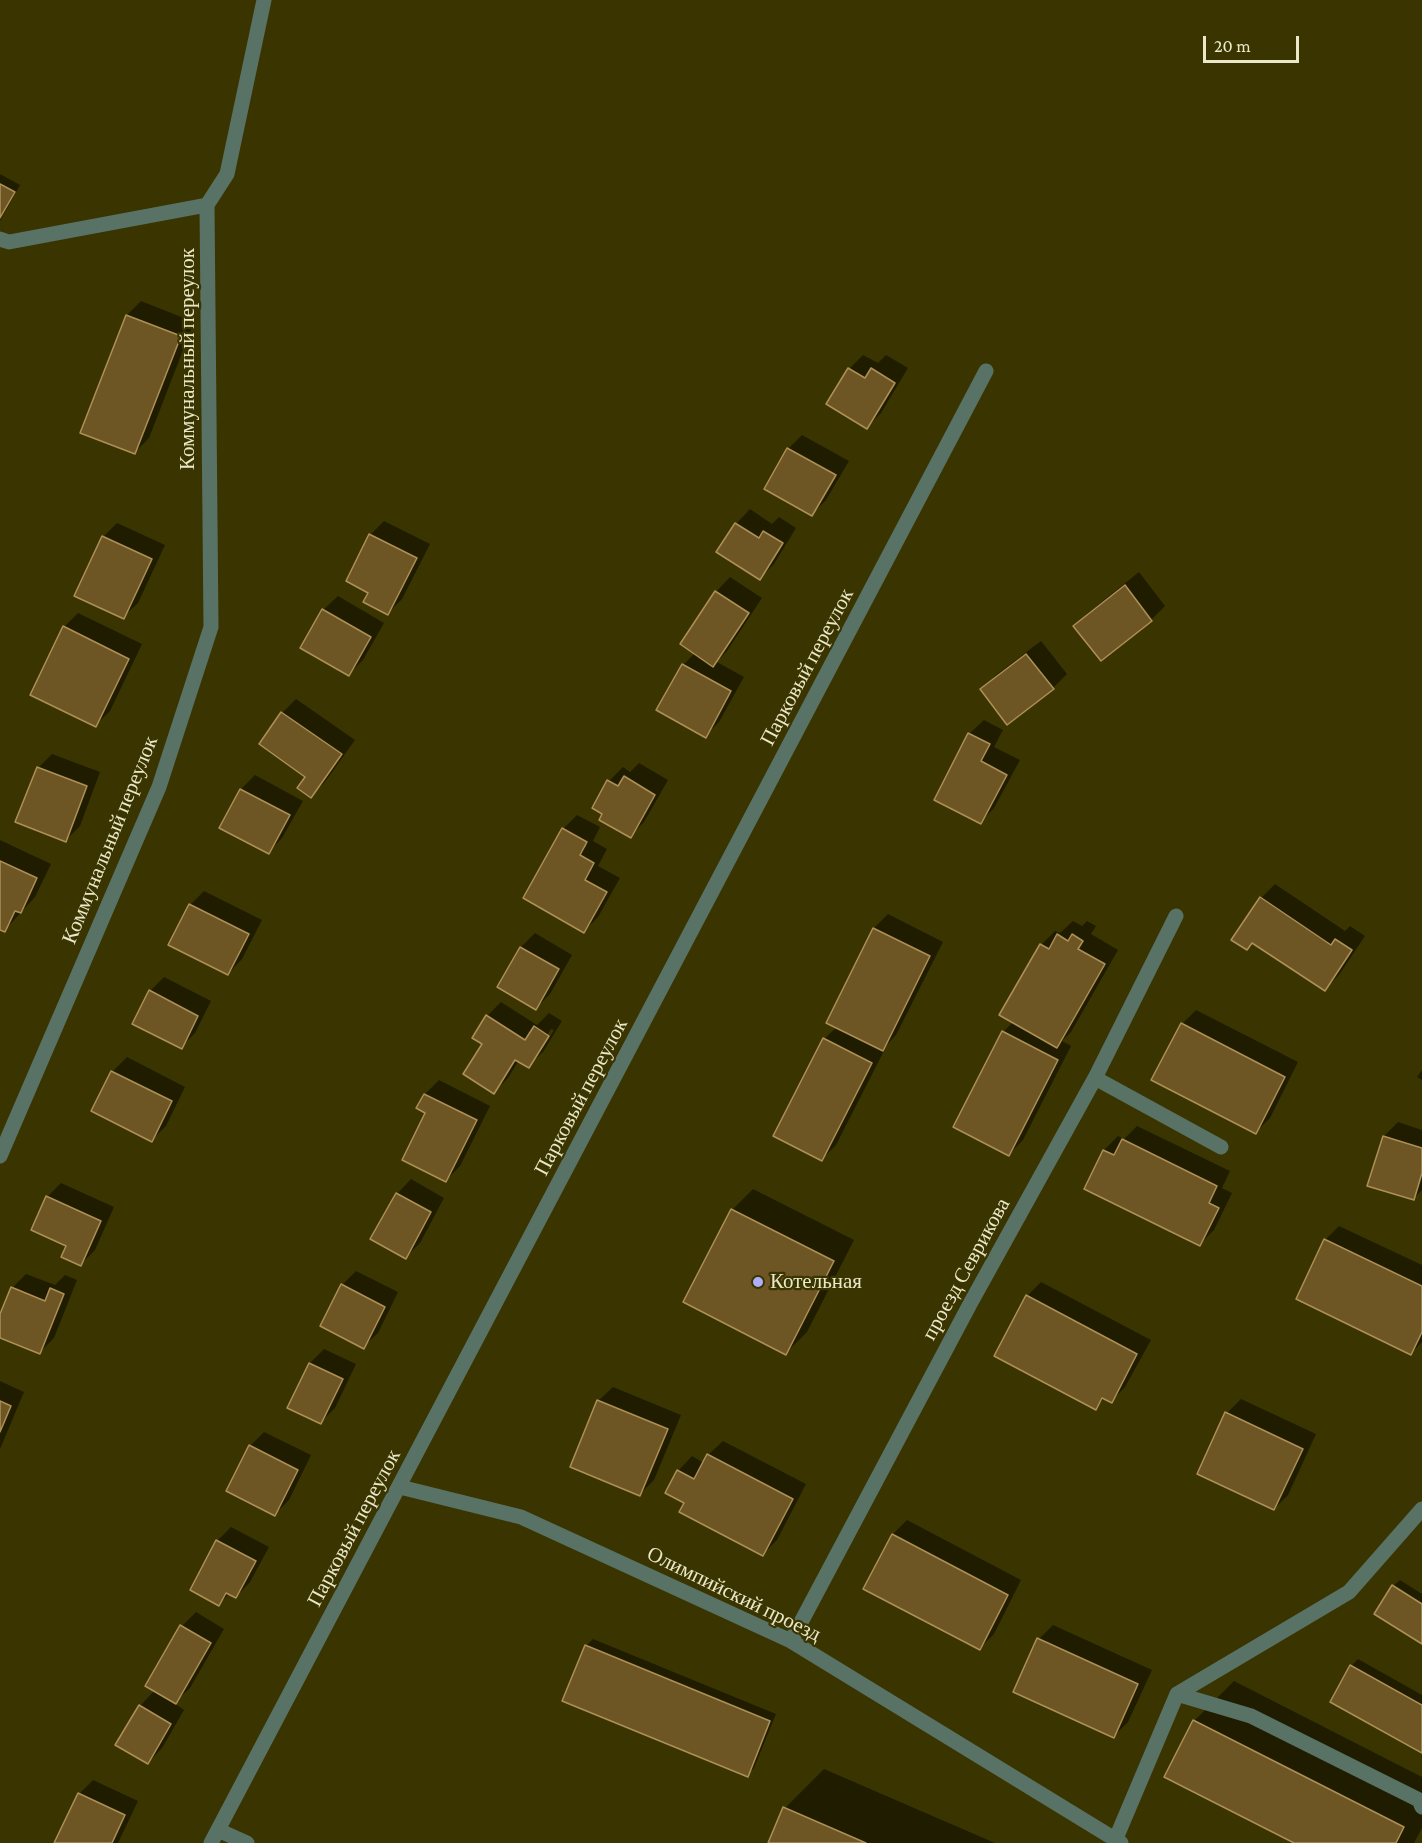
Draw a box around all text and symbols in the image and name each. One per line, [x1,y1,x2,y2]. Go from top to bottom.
scale bar [1206,24,1302,62]
text: 20 m [1214,36,1251,56]
street label: Коммунальный переулок [175,248,201,470]
street label: Парковый переулок [755,584,859,750]
street label: Коммунальный переулок [57,732,163,948]
street label: Парковый переулок [529,1014,633,1180]
street label: проезд Севрикова [917,1194,1015,1344]
place label: Котельная [770,1269,862,1295]
marker: Котельная [751,1275,765,1289]
street label: Парковый переулок [302,1445,406,1611]
street label: Олимпийский проезд [643,1541,825,1647]

